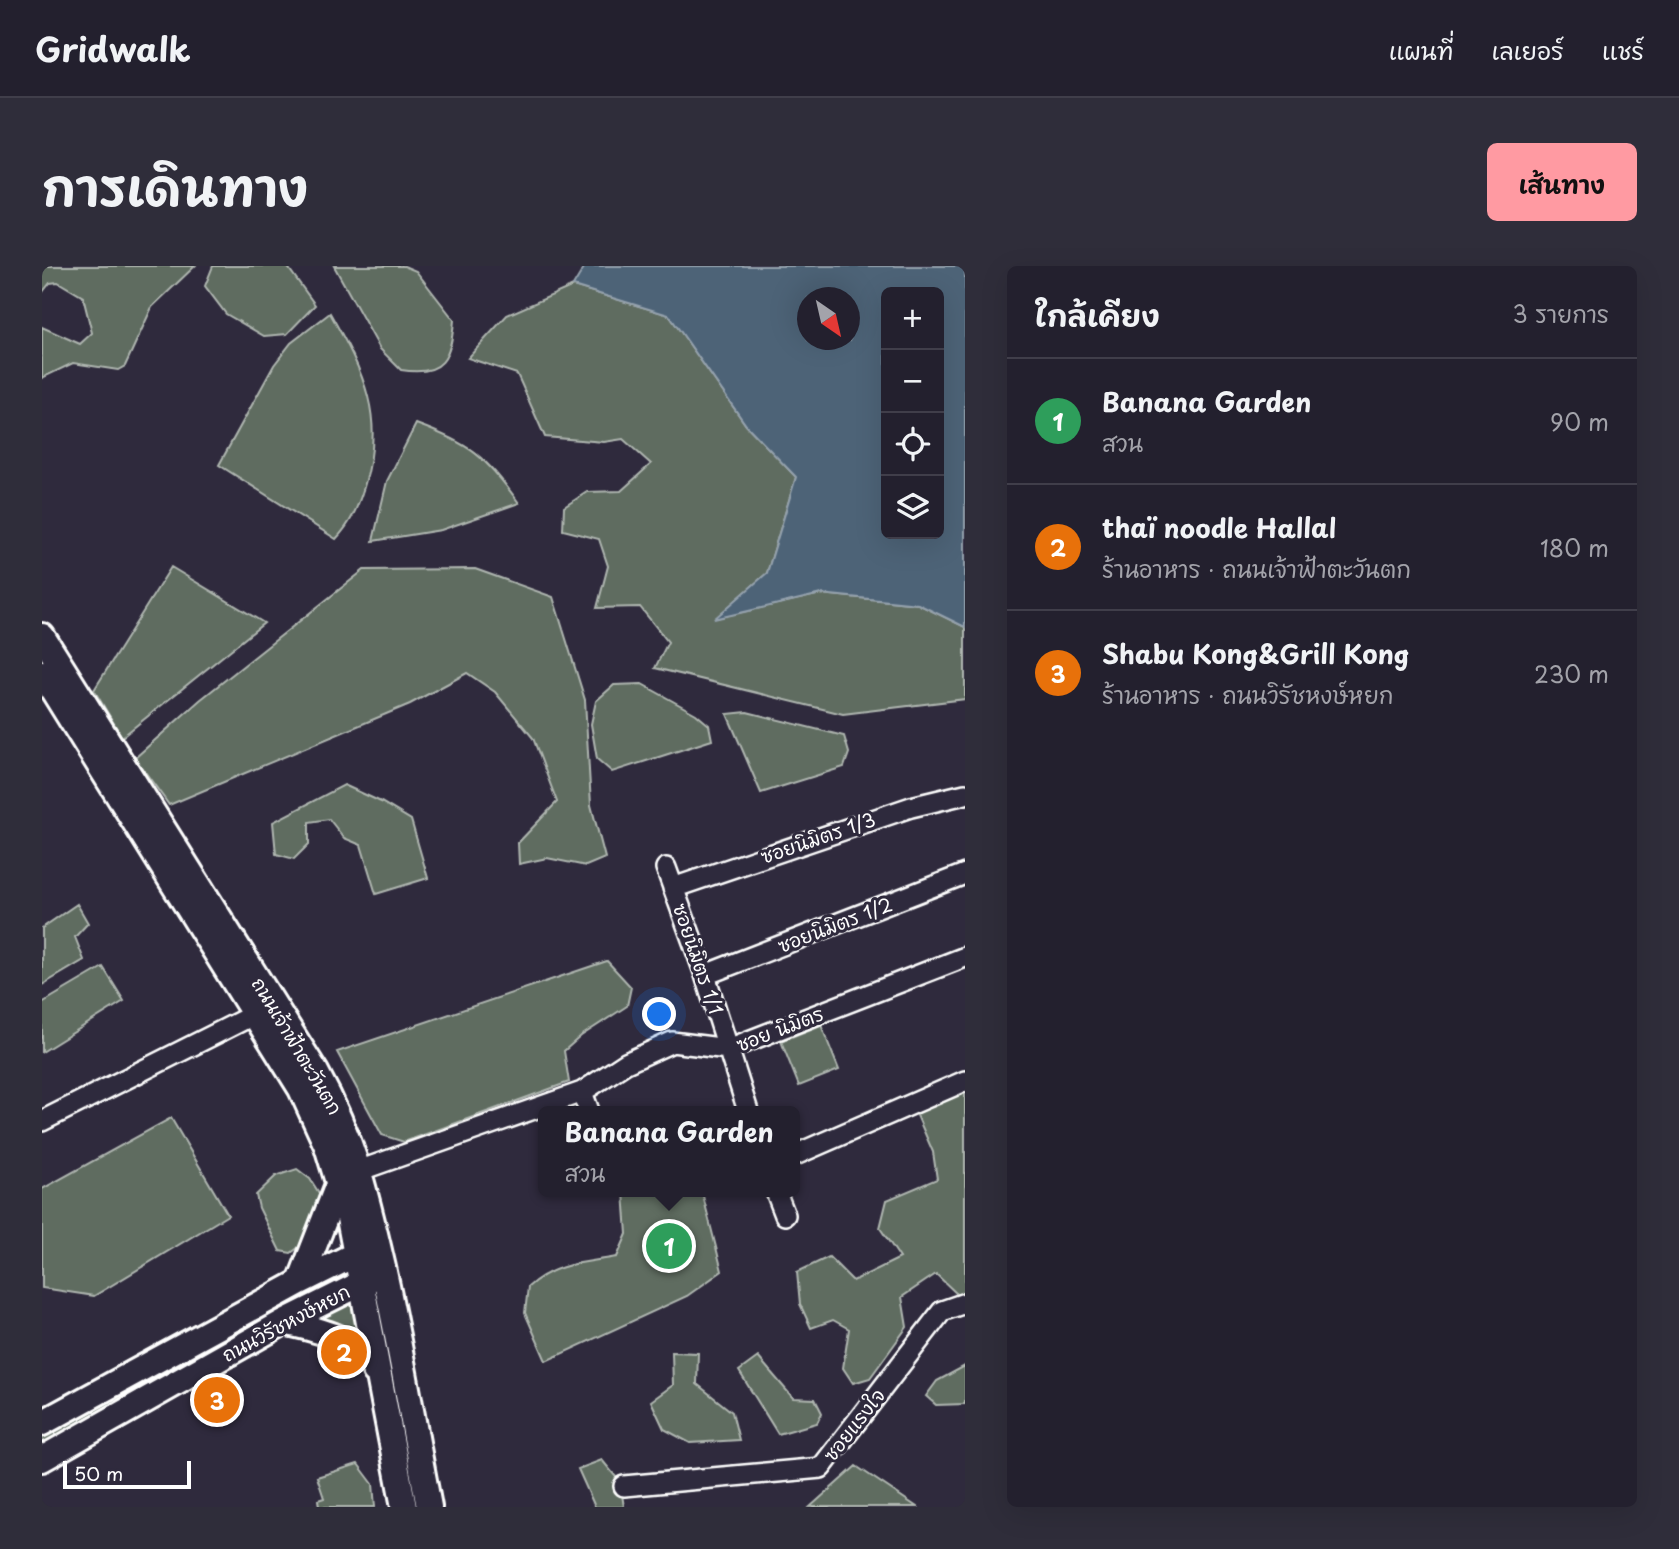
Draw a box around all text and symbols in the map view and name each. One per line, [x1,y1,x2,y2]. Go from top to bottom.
text: Gridwalk [35,23,191,73]
text: แผนที่ [1389,32,1454,68]
text: เลเยอร์ [1492,32,1564,68]
text: แชร์ [1602,32,1644,68]
button: เส้นทาง [1487,143,1637,221]
text: การเดินทาง [42,149,308,223]
north arrow [797,287,860,350]
map controls [881,287,944,539]
button: + [881,287,944,350]
text: ใกล้เคียง [1035,292,1160,337]
text: 3 รายการ [1513,296,1609,331]
button: − [881,350,944,413]
text: Banana Garden [1102,382,1311,421]
text: 1 [1053,404,1064,439]
text: 90 m [1550,404,1609,439]
button: locate [881,413,944,476]
text: สวน [1102,425,1143,460]
button: layers [881,476,944,539]
text: thaï noodle Hallal [1102,508,1336,547]
text: 2 [1050,530,1066,565]
text: 180 m [1540,530,1609,565]
text: ร้านอาหาร · ถนนเจ้าฟ้าตะวันตก [1102,551,1411,586]
text: Shabu Kong&Grill Kong [1102,634,1409,673]
text: 3 [1050,656,1066,691]
text: 230 m [1534,656,1609,691]
text: ร้านอาหาร · ถนนวิรัชหงษ์หยก [1102,677,1394,712]
street label: ซอยนิมิตร 1/3 [756,804,879,870]
street label: ซอยนิมิตร 1/2 [773,889,896,959]
street label: ซอยนิมิตร 1/1 [667,899,731,1018]
street label: ถนนเจ้าฟ้าตะวันตก [246,971,350,1120]
your location [642,997,676,1031]
street label: ซอย นิมิตร [732,999,827,1058]
popup [538,1106,800,1197]
text: Banana Garden [564,1112,774,1151]
text: สวน [564,1155,605,1190]
pin: 1 [646,1220,692,1272]
street label: ถนนวิรัชหงษ์หยก [216,1277,355,1368]
pin: 2 [321,1326,367,1378]
pin: 3 [194,1374,240,1426]
street label: ซอยแรงใจ [816,1382,891,1467]
scale bar [63,1458,191,1490]
text: 50 m [74,1459,123,1487]

